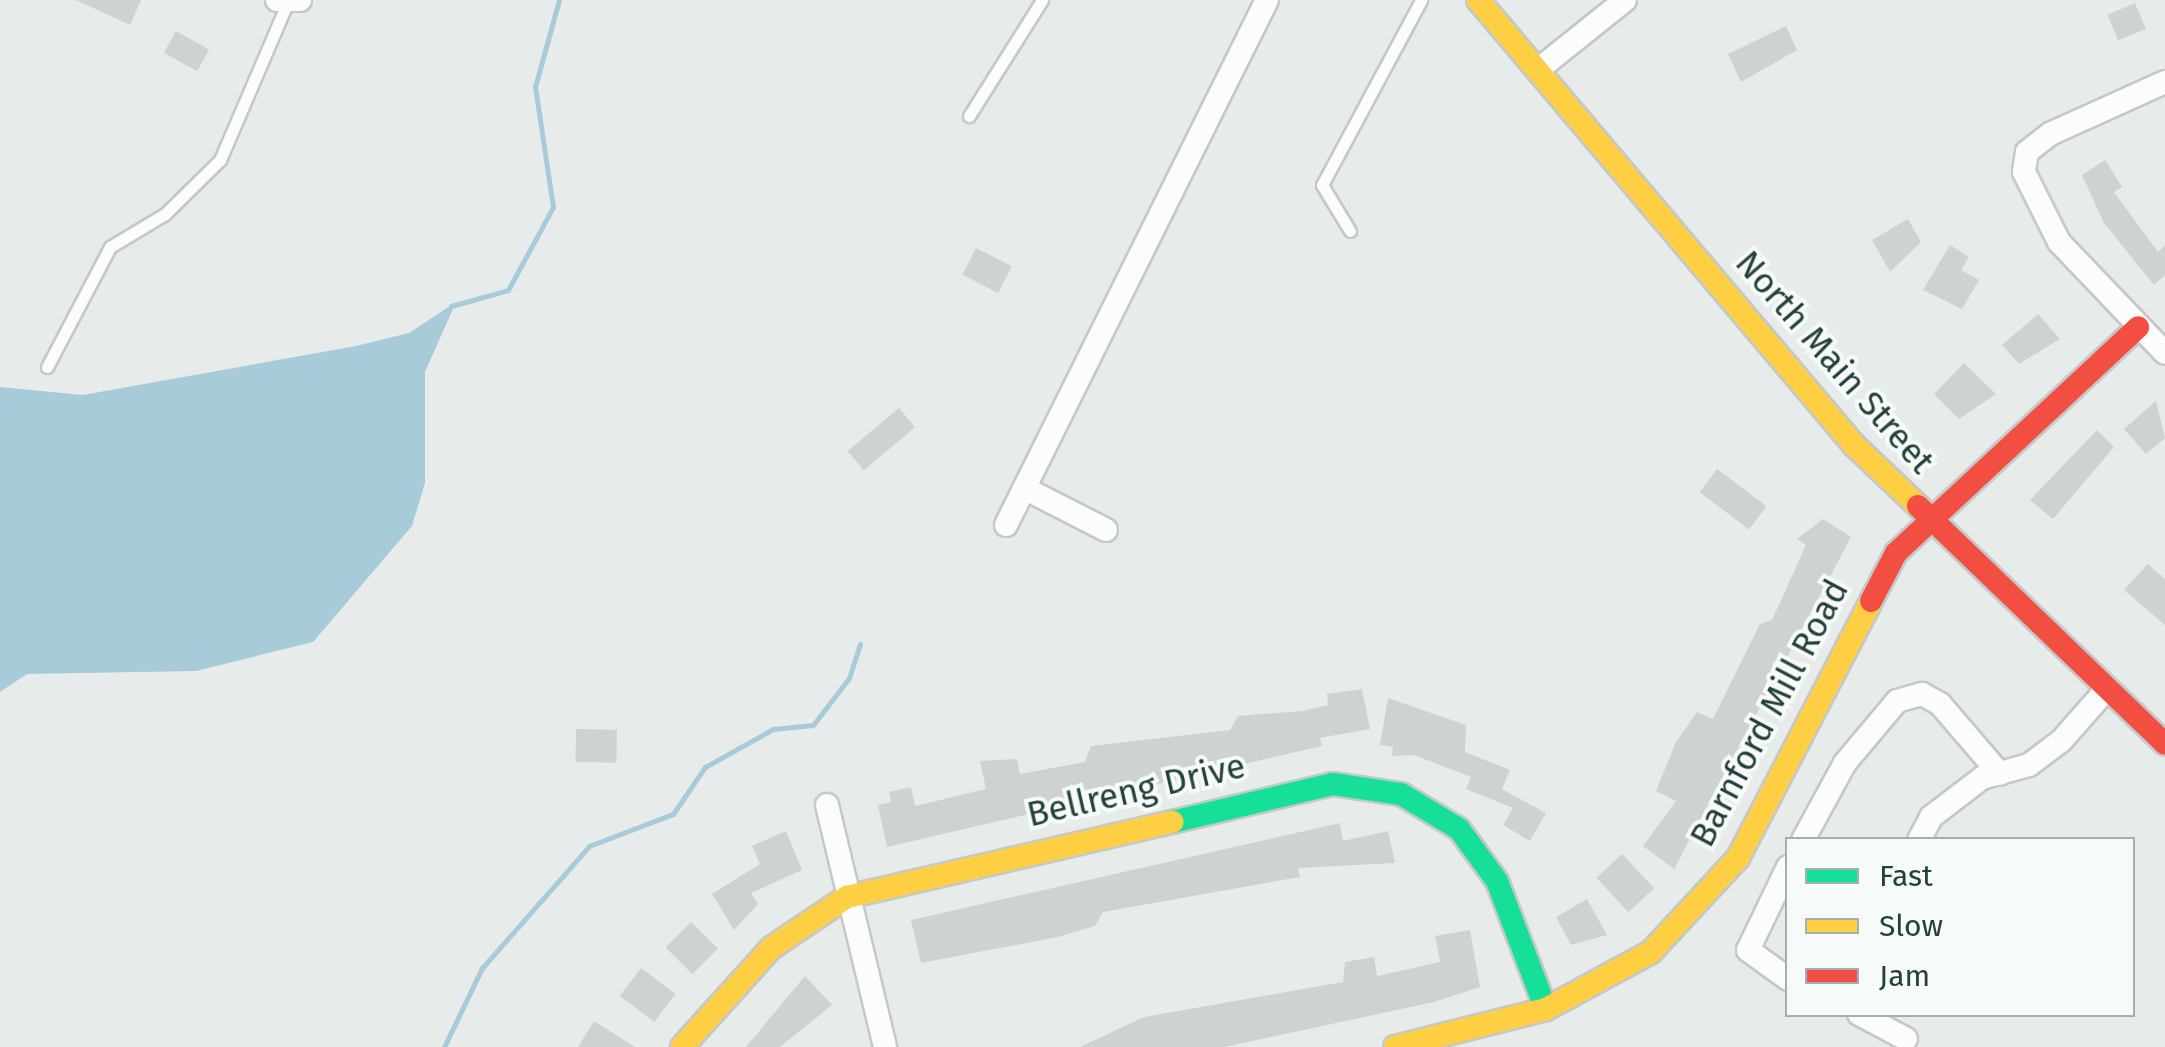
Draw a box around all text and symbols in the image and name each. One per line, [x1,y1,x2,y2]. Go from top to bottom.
street label: North Main Street [1727,242,1943,482]
street label: Barnford Mill Road [1681,572,1857,854]
street label: Bellreng Drive [1023,745,1249,835]
legend [1785,837,2135,1017]
text: Fast [1879,858,1933,894]
text: Slow [1879,908,1943,944]
text: Jam [1879,958,1930,994]

